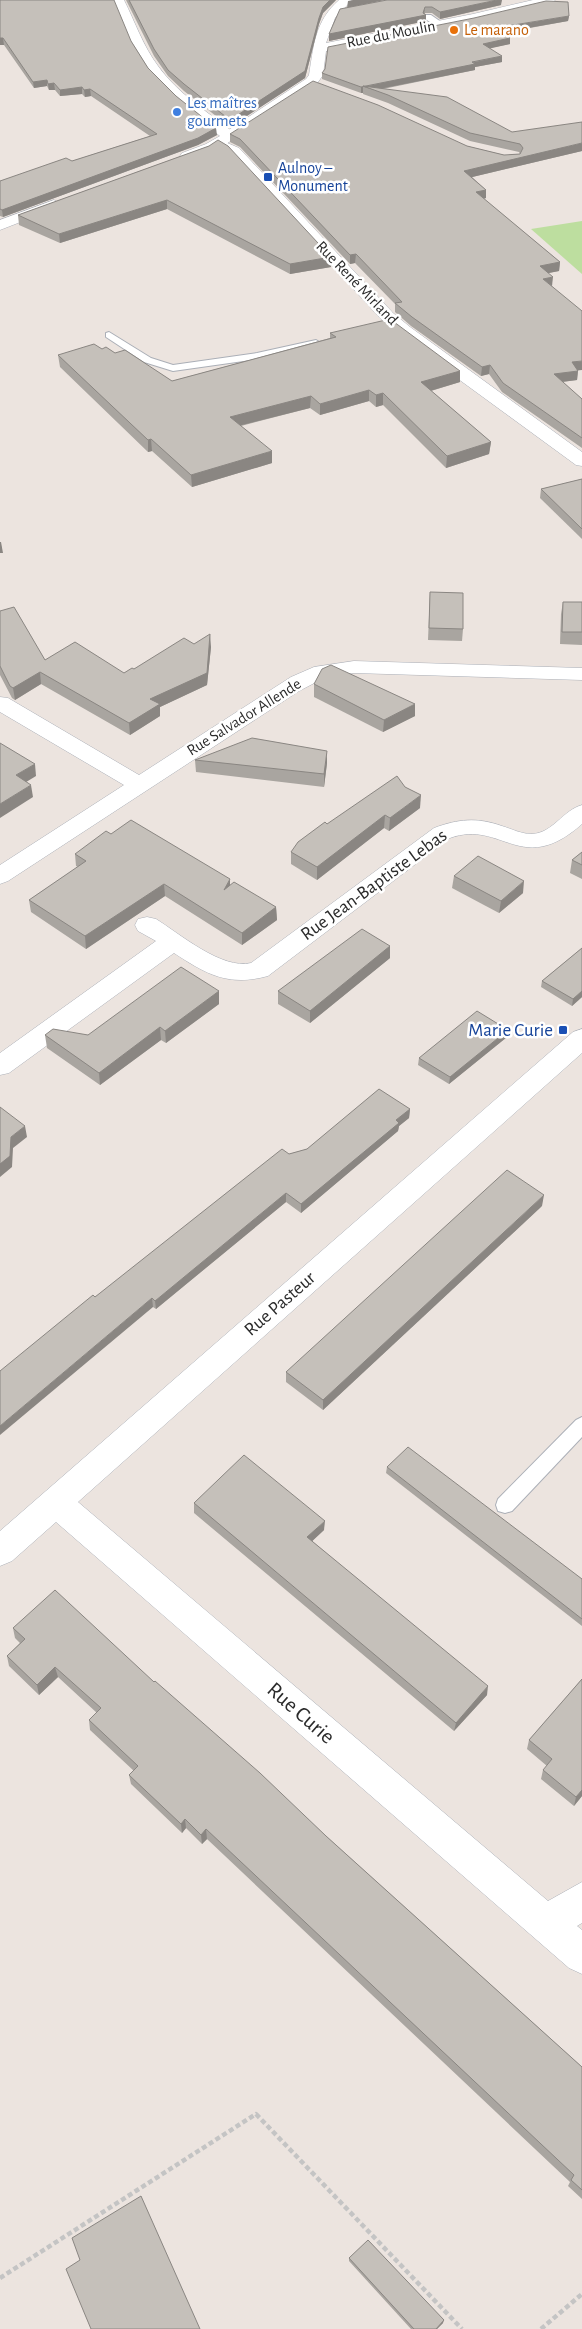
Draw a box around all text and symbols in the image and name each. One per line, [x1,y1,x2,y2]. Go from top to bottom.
street label: Rue du Moulin [345,18,437,50]
place label: Le marano [464,22,529,38]
marker: Le marano [448,24,460,36]
place label: Les maîtres gourmets [187,95,257,129]
marker: Les maîtres gourmets [171,106,183,118]
place label: Aulnoy – Monument [278,160,348,194]
marker: Aulnoy – Monument [262,171,274,183]
street label: Rue René Mirland [313,238,401,328]
street label: Rue Salvador Allende [184,675,304,759]
street label: Rue Jean-Baptiste Lebas [297,826,451,944]
place label: Marie Curie [468,1021,553,1040]
marker: Marie Curie [557,1024,569,1036]
street label: Rue Pasteur [241,1268,319,1340]
street label: Rue Curie [263,1678,339,1748]

